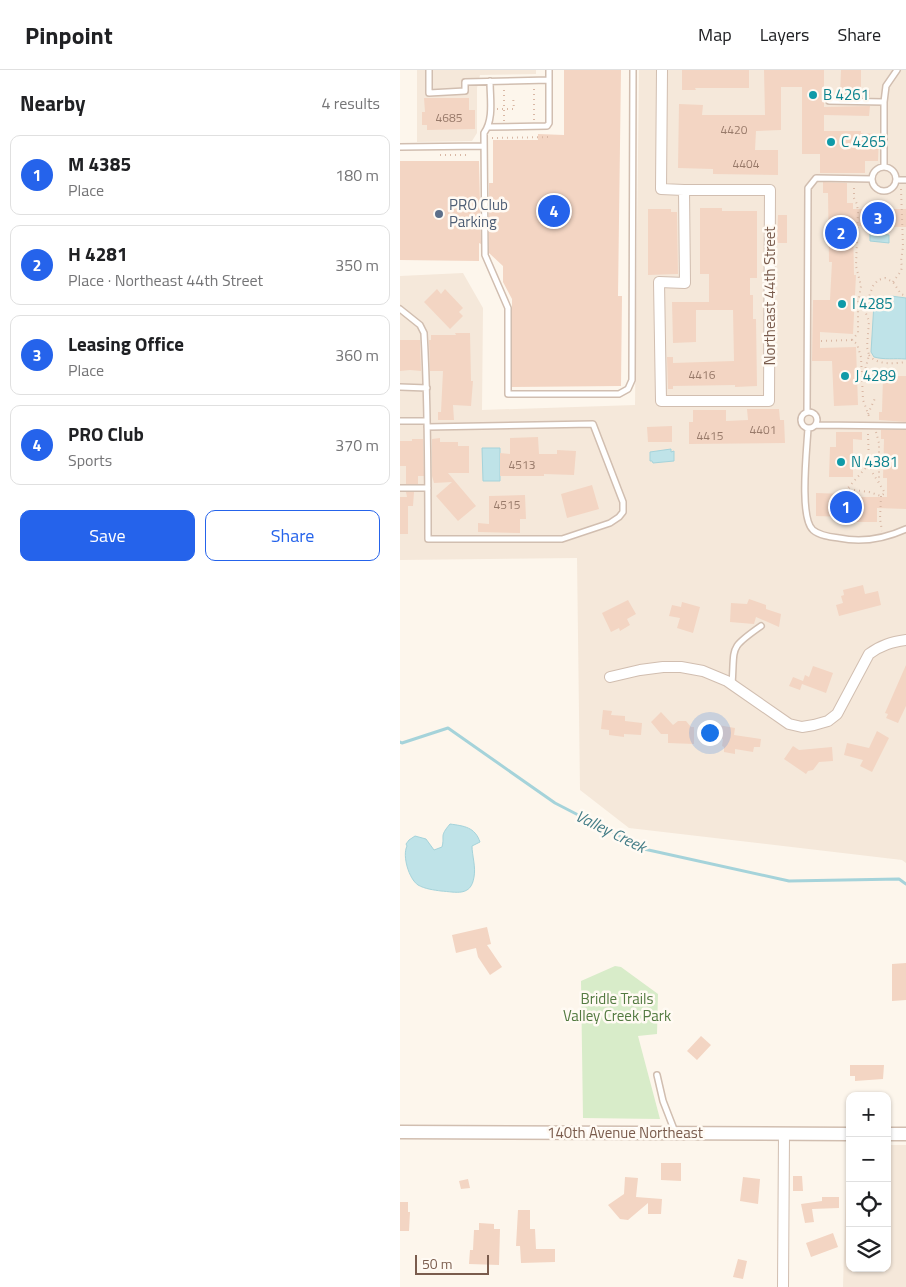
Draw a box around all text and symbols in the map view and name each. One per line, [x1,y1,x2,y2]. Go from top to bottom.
text: Pinpoint [25,17,113,53]
text: Map [698,21,732,48]
text: Layers [760,21,809,48]
text: Share [837,21,881,48]
place label: B 4261 [823,83,869,106]
text: Nearby [20,87,85,119]
marker: B 4261 [807,89,819,101]
text: 4 results [321,91,380,115]
house number: 4685 [436,108,463,127]
house number: 4420 [721,120,748,139]
place label: C 4265 [841,130,886,153]
marker: C 4265 [825,136,837,148]
text: M 4385 [68,149,131,178]
house number: 4404 [733,154,760,173]
text: 1 [33,163,41,187]
text: 180 m [335,163,379,187]
text: Place [68,178,104,202]
pin: 4 [538,192,570,230]
place label: PRO Club Parking [449,193,508,233]
pin: 3 [862,199,894,237]
marker: PRO Club Parking [433,208,445,220]
pin: 2 [825,214,857,252]
street label: Northeast 44th Street [758,226,781,366]
text: H 4281 [68,239,128,268]
text: 2 [33,253,41,277]
text: 350 m [335,253,379,277]
text: Place · Northeast 44th Street [68,268,263,292]
place label: I 4285 [852,292,893,315]
marker: I 4285 [836,298,848,310]
text: Leasing Office [68,329,184,358]
text: 3 [33,343,41,367]
text: 360 m [335,343,379,367]
text: Place [68,358,104,382]
place label: J 4289 [855,364,896,387]
house number: 4416 [689,365,716,384]
marker: J 4289 [839,370,851,382]
text: PRO Club [68,419,144,448]
house number: 4401 [750,420,776,439]
house number: 4415 [697,426,724,445]
text: 4 [33,433,41,457]
text: 370 m [335,433,379,457]
text: Sports [68,448,112,472]
place label: N 4381 [851,450,898,473]
house number: 4513 [509,455,535,474]
marker: N 4381 [835,456,847,468]
pin: 1 [830,488,862,526]
house number: 4515 [494,495,521,514]
button: Save [20,510,195,561]
button: Share [205,510,380,561]
your location [697,720,723,746]
water label: Valley Creek [572,804,652,859]
park label: Bridle Trails Valley Creek Park [563,987,671,1027]
map controls [846,1092,891,1272]
button: + [846,1092,891,1137]
street label: 140th Avenue Northeast [547,1121,704,1144]
button: − [846,1137,891,1182]
button: locate [846,1182,891,1227]
button: layers [846,1227,891,1272]
scale bar [415,1252,489,1275]
text: 50 m [422,1253,452,1274]

